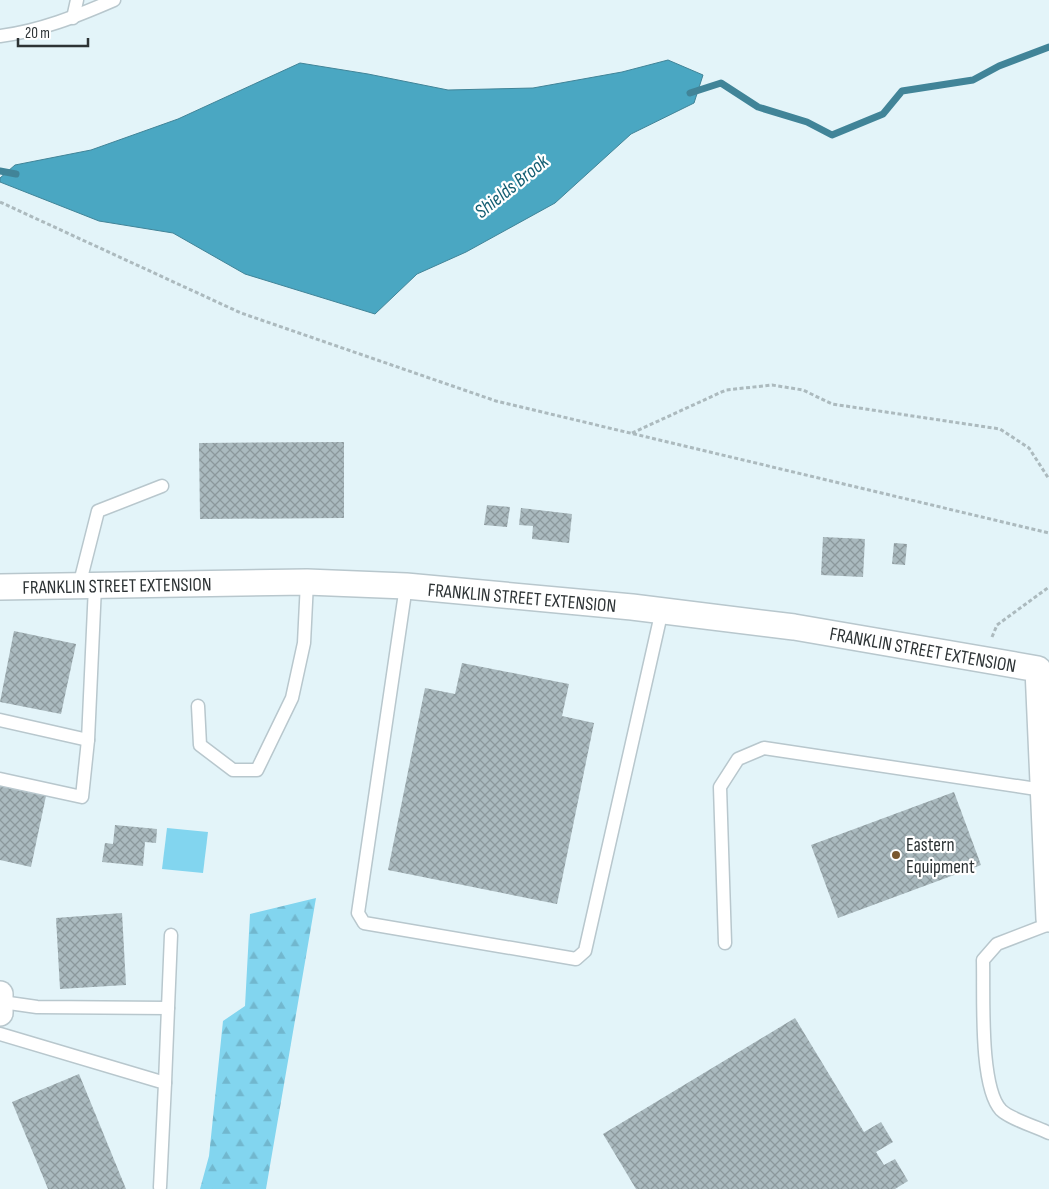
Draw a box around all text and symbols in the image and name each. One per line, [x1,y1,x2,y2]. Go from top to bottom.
scale bar [18,15,88,47]
text: 20 m [25,24,50,43]
water label: Shields Brook [470,149,554,224]
street label: FRANKLIN STREET EXTENSION [22,573,212,600]
street label: FRANKLIN STREET EXTENSION [427,579,617,618]
street label: FRANKLIN STREET EXTENSION [828,623,1018,678]
place label: Eastern Equipment [906,834,975,879]
marker: Eastern Equipment [890,849,902,861]

